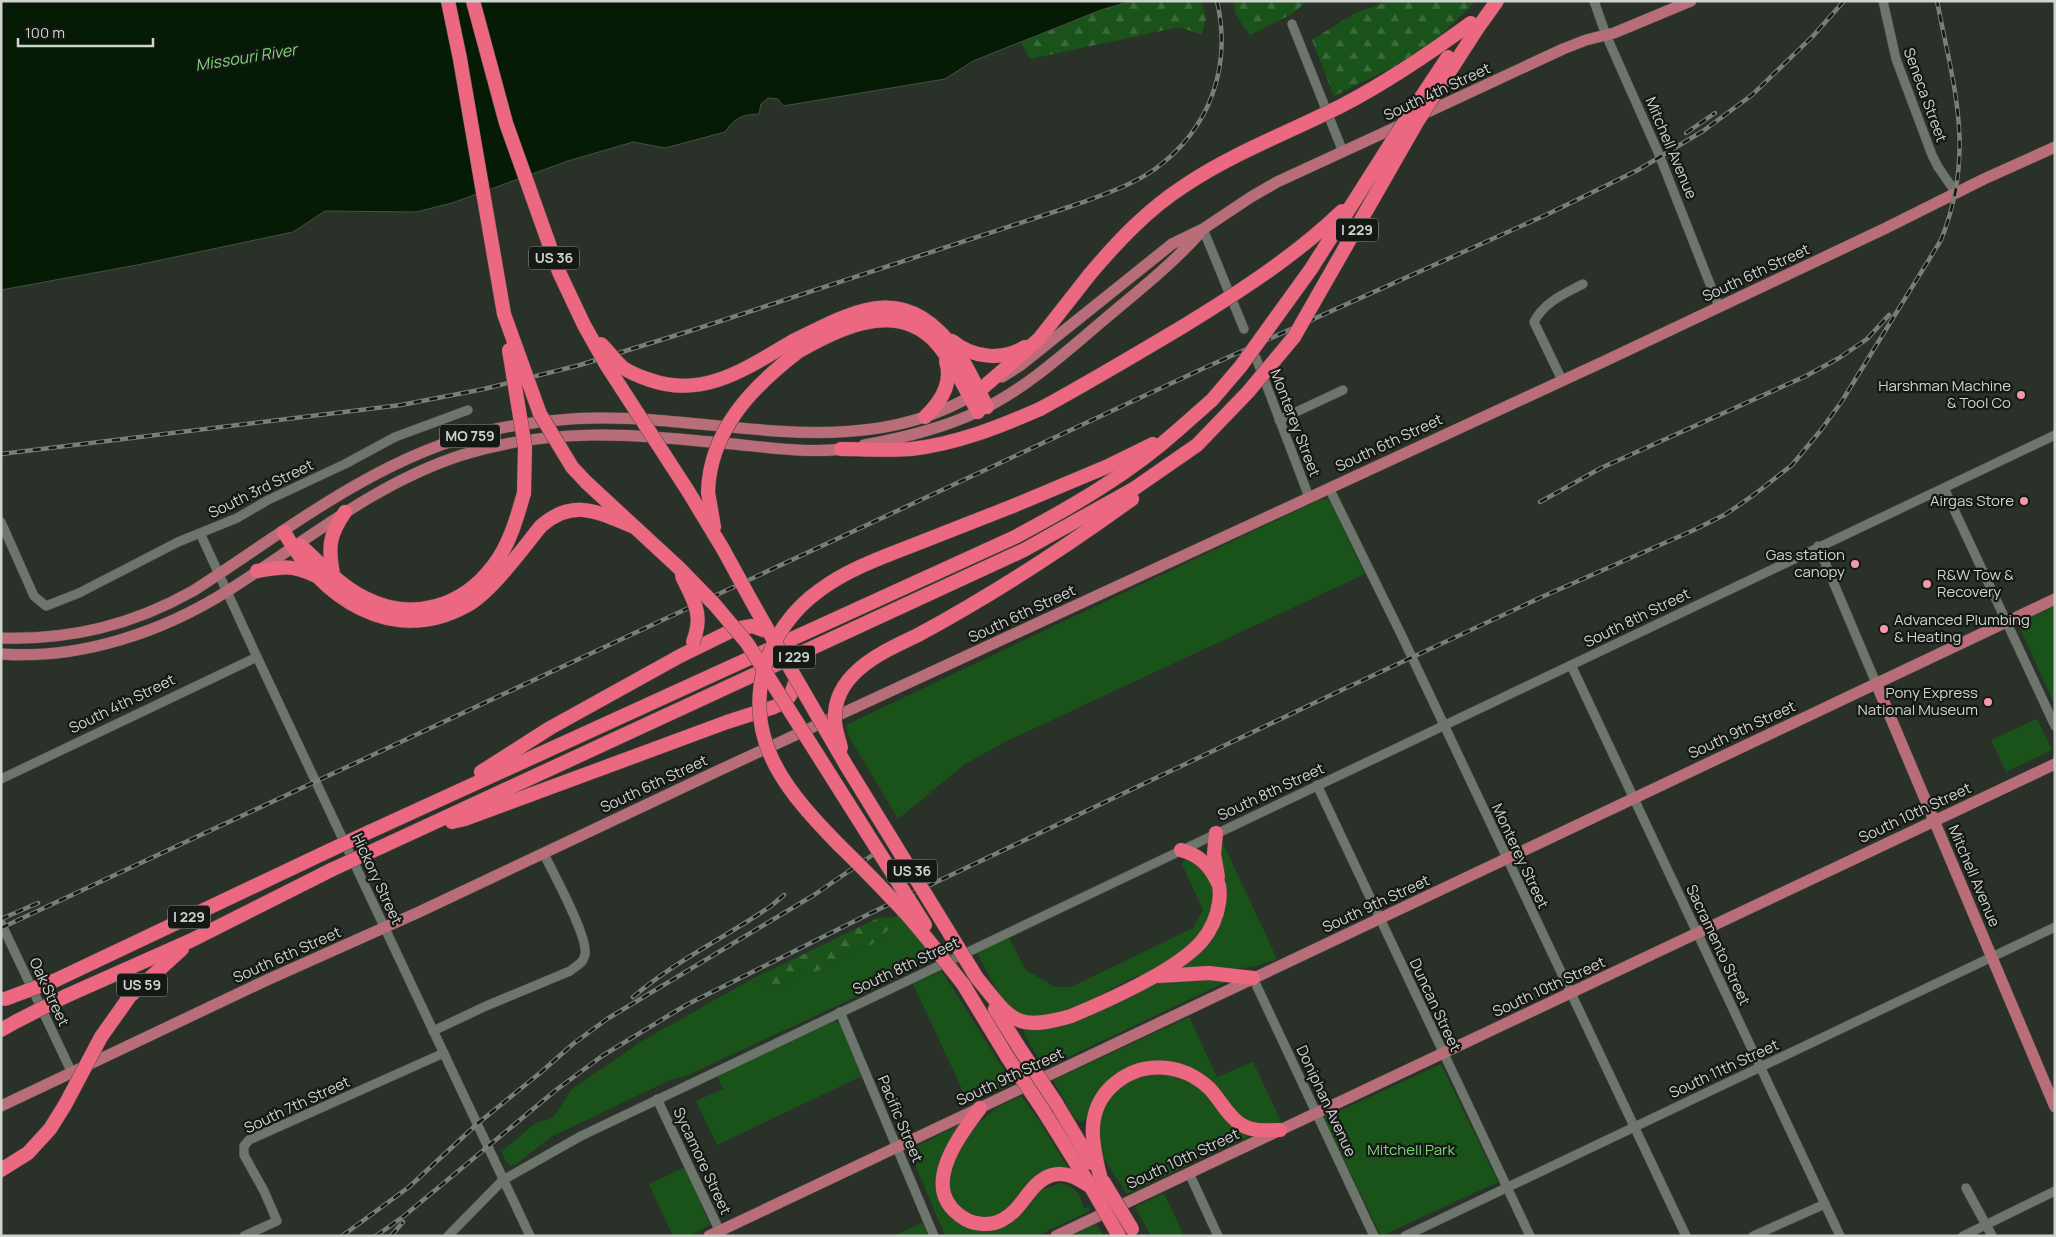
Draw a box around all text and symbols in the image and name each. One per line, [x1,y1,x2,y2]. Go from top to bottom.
scale bar [18,15,152,47]
text: 100 m [25,22,65,43]
water label: Missouri River [194,38,300,76]
street label: Seneca Street [1899,45,1952,145]
street label: South 4th Street [1380,58,1494,126]
street label: Mitchell Avenue [1640,93,1703,202]
road number: I 229 [1336,218,1378,242]
street label: South 6th Street [1699,238,1813,307]
road number: US 36 [529,247,579,270]
street label: Monterey Street [1265,366,1326,480]
place label: Harshman Machine & Tool Co [1878,375,2011,413]
marker: Harshman Machine & Tool Co [2015,389,2027,401]
street label: South 6th Street [1332,408,1446,477]
road number: MO 759 [440,424,500,448]
street label: South 3rd Street [205,454,317,523]
place label: Airgas Store [1930,490,2014,511]
marker: Airgas Store [2018,495,2030,507]
place label: Gas station canopy [1766,544,1845,582]
marker: Gas station canopy [1849,558,1861,570]
place label: R&W Tow & Recovery [1937,564,2014,602]
marker: R&W Tow & Recovery [1921,578,1933,590]
street label: South 6th Street [965,579,1079,648]
street label: South 8th Street [1580,583,1693,652]
place label: Advanced Plumbing & Heating [1894,609,2030,647]
marker: Advanced Plumbing & Heating [1878,623,1890,635]
road number: I 229 [773,646,815,669]
street label: South 4th Street [65,669,178,738]
place label: Pony Express National Museum [1857,682,1978,720]
street label: South 9th Street [1685,695,1799,764]
marker: Pony Express National Museum [1982,696,1994,708]
street label: South 6th Street [597,749,711,818]
street label: South 8th Street [1214,758,1328,825]
street label: South 10th Street [1855,777,1974,848]
street label: Monterey Street [1487,800,1554,912]
street label: Mitchell Avenue [1943,821,2006,930]
street label: Hickory Street [347,830,408,928]
road number: US 36 [887,859,937,882]
street label: South 9th Street [1319,869,1433,938]
street label: Sacramento Street [1681,881,1756,1009]
road number: I 229 [168,906,210,929]
street label: South 6th Street [229,921,344,988]
street label: South 8th Street [849,932,963,999]
street label: South 10th Street [1489,951,1608,1022]
street label: Oak Street [24,954,75,1030]
street label: Duncan Street [1405,955,1466,1055]
road number: US 59 [117,974,167,996]
street label: South 11th Street [1666,1034,1782,1103]
street label: South 9th Street [953,1042,1067,1111]
street label: Doniphan Avenue [1291,1042,1362,1160]
street label: South 7th Street [240,1071,353,1138]
street label: Pacific Street [873,1072,928,1166]
street label: Sycamore Street [668,1104,736,1218]
street label: South 10th Street [1123,1123,1242,1194]
park label: Mitchell Park [1367,1139,1455,1160]

